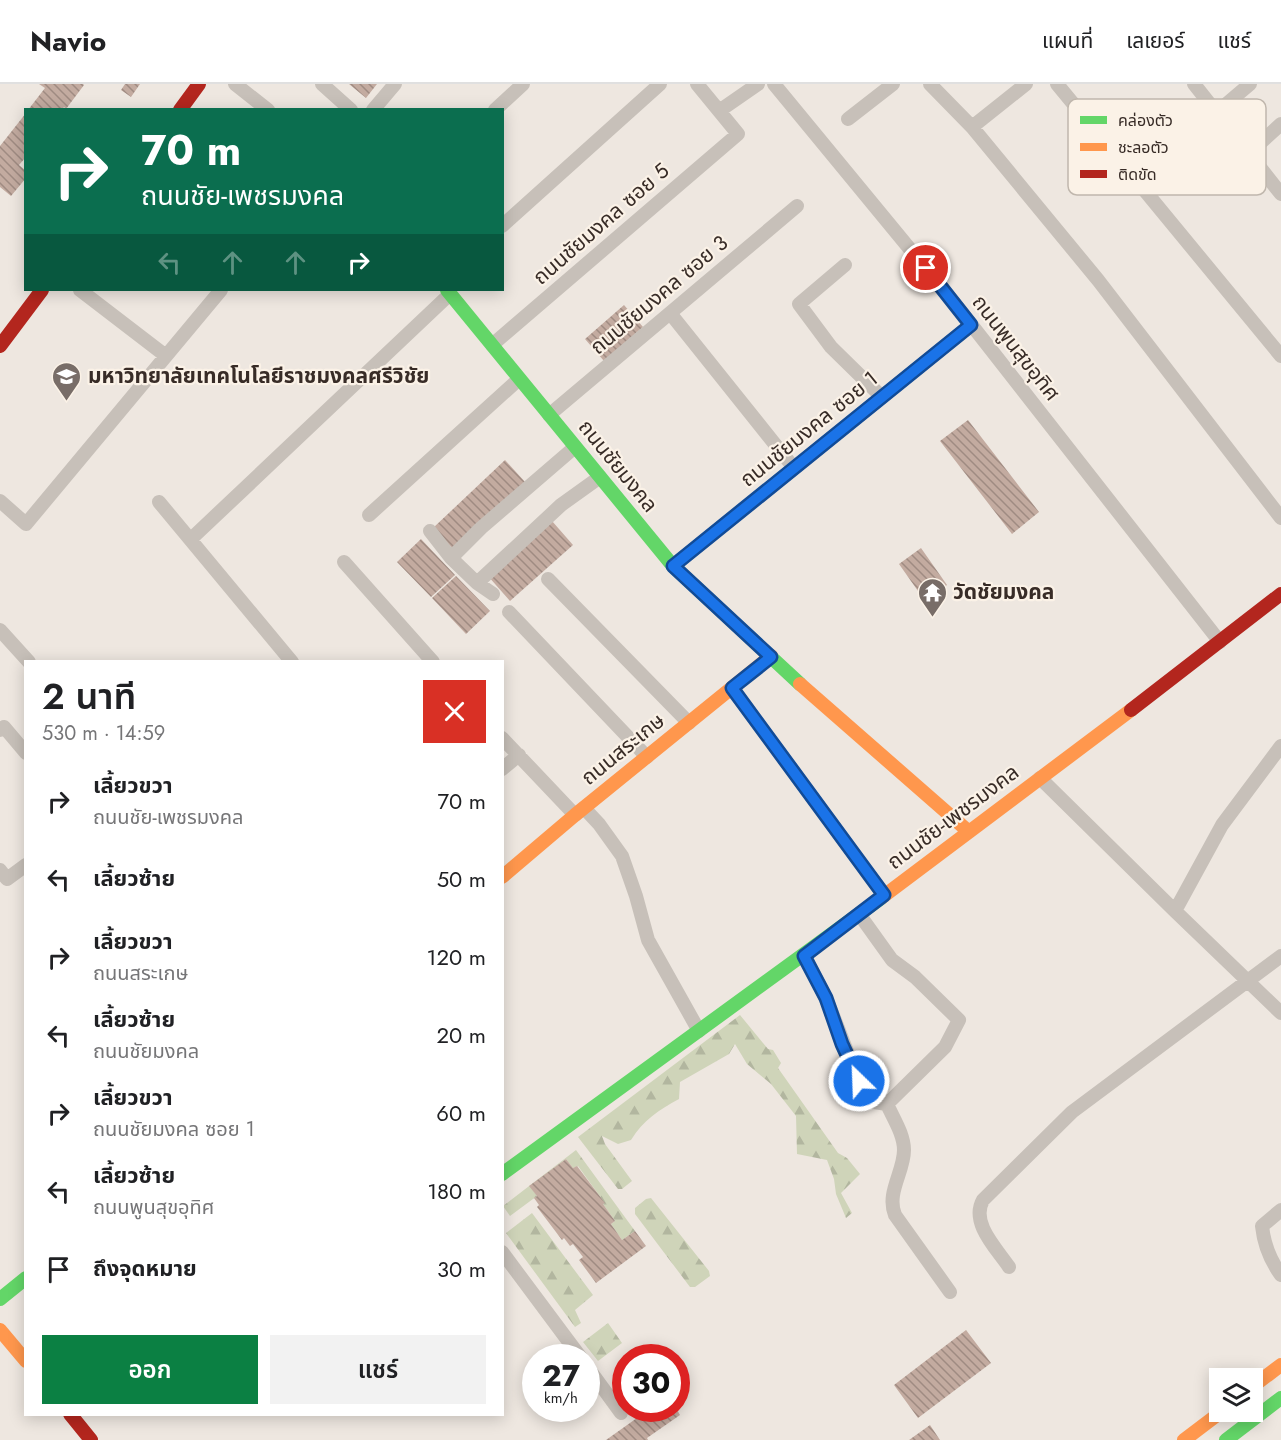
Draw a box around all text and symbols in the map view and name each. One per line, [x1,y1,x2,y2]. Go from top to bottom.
text: Navio [30,21,106,62]
text: แผนที่ [1042,26,1093,56]
text: เลเยอร์ [1126,26,1185,56]
text: แชร์ [1218,26,1251,56]
legend [1068,99,1266,195]
text: คล่องตัว [1118,109,1173,132]
text: 70 m [141,120,241,181]
icon: right [42,132,120,210]
text: ชะลอตัว [1118,136,1169,159]
street label: ถนนชัยมงคล ซอย 5 [526,156,676,292]
text: ติดขัด [1118,163,1157,186]
text: ถนนชัย-เพชรมงคล [141,176,344,215]
street label: ถนนชัยมงคล ซอย 3 [584,228,734,362]
pin [900,242,951,293]
icon: left [153,246,186,279]
icon: ahead [216,246,249,279]
icon: ahead [279,246,312,279]
icon: right [342,246,375,279]
icon: arrive [909,251,942,284]
street label: ถนนพูนสุขอุทิศ [965,289,1067,407]
school or university icon: มหาวิทยาลัยเทคโนโลยีราชมงคลศรีวิชัย [51,360,83,402]
place label: มหาวิทยาลัยเทคโนโลยีราชมงคลศรีวิชัย [88,361,429,391]
street label: ถนนชัยมงคล ซอย 1 [734,364,884,494]
street label: ถนนชัยมงคล [571,413,665,519]
temple icon: วัดชัยมงคล [916,576,948,618]
place label: วัดชัยมงคล [953,577,1054,607]
text: 2 นาที [42,670,136,722]
button: close [423,680,486,743]
street label: ถนนสระเกษ [575,706,671,792]
text: 530 m · 14:59 [42,719,165,748]
street label: ถนนชัย-เพชรมงคล [881,757,1025,877]
text: เลี้ยวขวา [93,769,173,801]
icon: right [42,785,75,818]
text: 70 m [437,785,486,817]
text: ถนนชัย-เพชรมงคล [93,803,244,832]
text: เลี้ยวซ้าย [93,862,175,894]
icon: left [42,863,75,896]
text: 50 m [437,863,486,895]
text: เลี้ยวขวา [93,925,173,957]
icon: right [42,941,75,974]
text: 120 m [427,941,486,973]
text: ถนนสระเกษ [93,959,188,988]
text: เลี้ยวซ้าย [93,1003,175,1035]
icon: left [42,1019,75,1052]
text: 20 m [437,1019,486,1051]
text: ถนนชัยมงคล [93,1037,199,1066]
position arrow [827,1049,891,1113]
text: เลี้ยวขวา [93,1081,173,1113]
icon: right [42,1097,75,1130]
text: 60 m [436,1097,486,1129]
text: ถนนชัยมงคล ซอย 1 [93,1115,255,1144]
text: เลี้ยวซ้าย [93,1159,175,1191]
icon: left [42,1175,75,1208]
text: 180 m [427,1175,486,1207]
text: ถนนพูนสุขอุทิศ [93,1193,214,1222]
text: ถึงจุดหมาย [93,1252,197,1284]
icon: arrive [42,1253,75,1286]
text: 30 m [437,1253,486,1285]
button: ออก [42,1335,258,1404]
button: แชร์ [270,1335,486,1404]
speed limit sign: 30 [612,1344,690,1422]
text: 27 [542,1354,580,1397]
map controls [1209,1368,1263,1422]
button: layers [1209,1368,1263,1422]
text: km/h [544,1387,578,1409]

